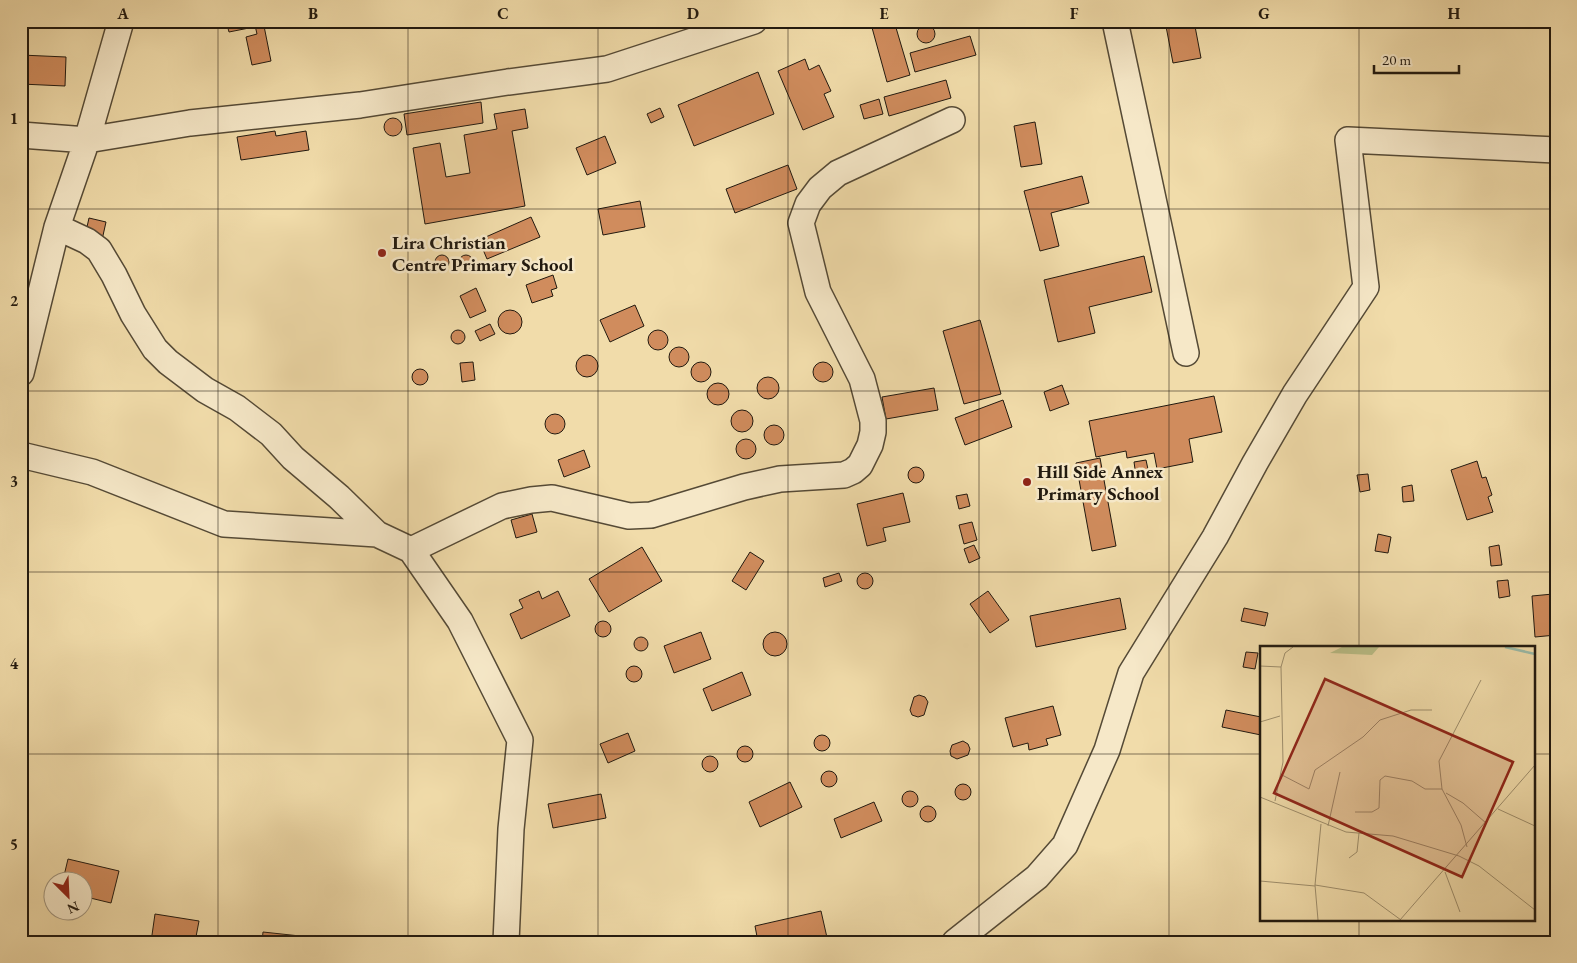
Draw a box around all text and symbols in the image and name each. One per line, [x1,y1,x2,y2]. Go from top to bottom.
text: A [116,3,129,24]
text: B [308,3,318,24]
text: C [497,3,509,24]
text: D [687,3,699,24]
text: E [879,3,889,24]
text: F [1070,3,1079,24]
text: G [1258,3,1270,24]
text: H [1448,3,1461,24]
scale bar [1374,42,1460,74]
text: 20 m [1382,50,1411,69]
text: 1 [10,108,18,129]
place label: Lira Christian Centre Primary School [392,230,574,277]
marker: Lira Christian Centre Primary School [376,247,388,259]
text: 2 [10,290,19,311]
place label: Hill Side Annex Primary School [1037,459,1164,506]
text: 3 [10,471,18,492]
marker: Hill Side Annex Primary School [1021,476,1033,488]
inset map [1260,646,1534,920]
text: 4 [10,653,19,674]
text: 5 [10,834,18,855]
north arrow [42,870,92,920]
text: N [64,897,82,919]

